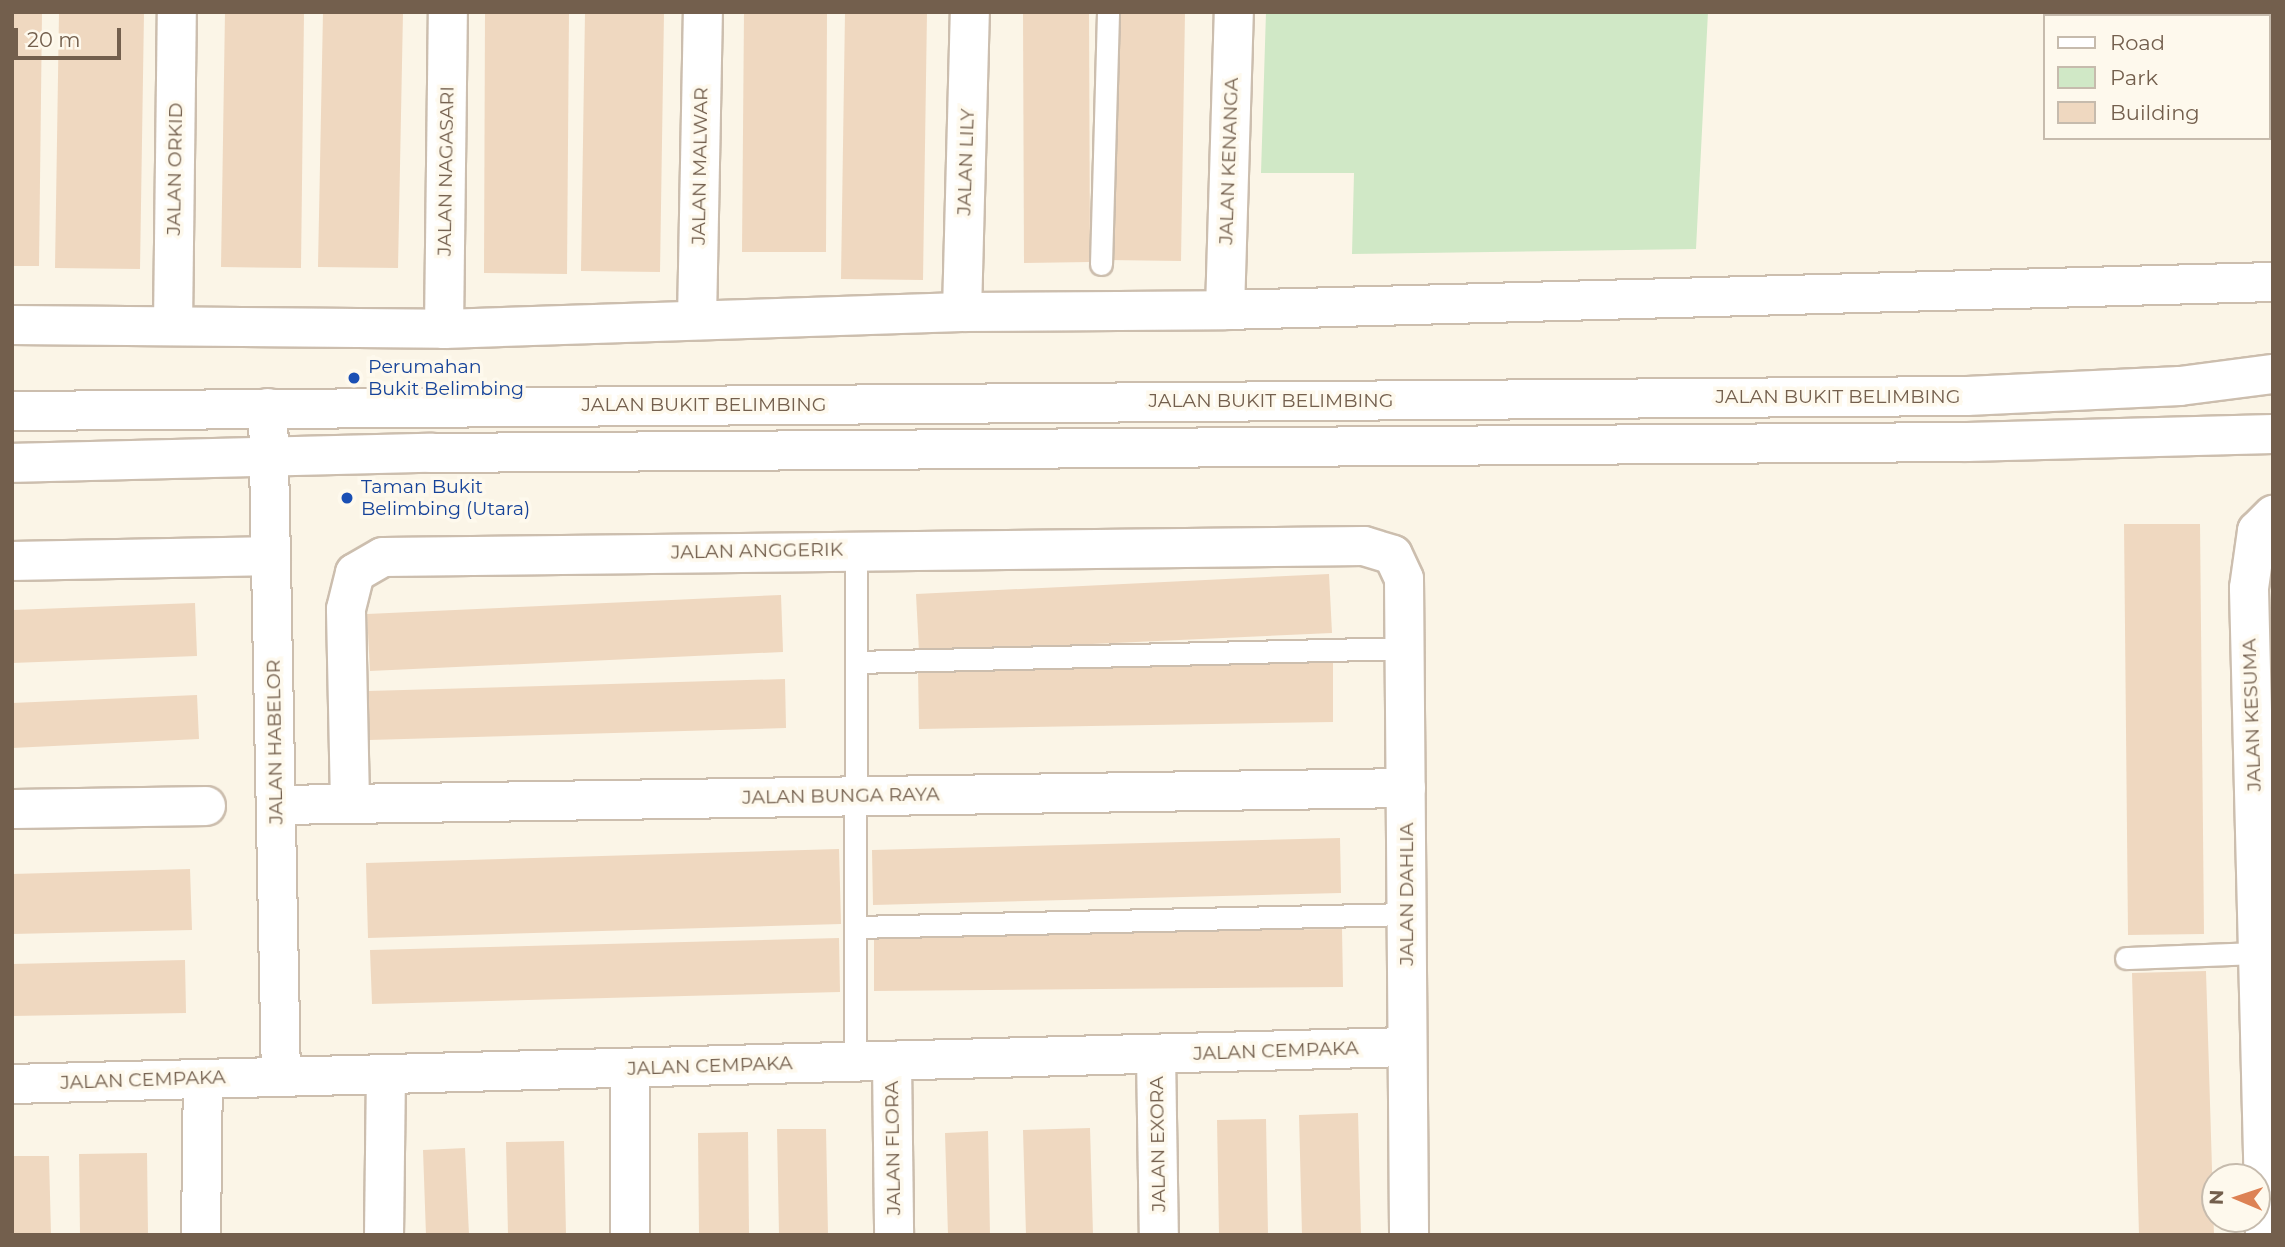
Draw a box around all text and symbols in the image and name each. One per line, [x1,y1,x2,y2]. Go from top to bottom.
scale bar [18,14,124,58]
legend [2044,14,2271,140]
text: 20 m [27,27,81,52]
text: Road [2110,30,2165,55]
text: Park [2110,65,2158,90]
street label: JALAN KENANGA [1215,77,1243,245]
street label: JALAN NAGASARI [433,86,459,256]
street label: JALAN MALWAR [687,87,713,245]
text: Building [2110,100,2200,125]
street label: JALAN ORKID [162,102,188,236]
street label: JALAN LILY [953,108,979,216]
place label: Perumahan Bukit Belimbing [368,356,524,400]
marker: Perumahan Bukit Belimbing [346,370,362,386]
street label: JALAN BUKIT BELIMBING [1716,386,1960,408]
street label: JALAN BUKIT BELIMBING [1149,390,1393,412]
street label: JALAN BUKIT BELIMBING [582,394,826,416]
place label: Taman Bukit Belimbing (Utara) [361,476,530,520]
marker: Taman Bukit Belimbing (Utara) [339,490,355,506]
street label: JALAN ANGGERIK [671,538,843,564]
street label: JALAN KESUMA [2238,638,2266,792]
street label: JALAN HABELOR [262,659,288,825]
street label: JALAN BUNGA RAYA [742,783,940,809]
street label: JALAN DAHLIA [1396,822,1418,966]
street label: JALAN CEMPAKA [1193,1037,1359,1065]
street label: JALAN CEMPAKA [627,1052,793,1080]
street label: JALAN CEMPAKA [60,1066,226,1094]
street label: JALAN EXORA [1145,1076,1171,1212]
street label: JALAN FLORA [880,1081,906,1215]
north arrow [2201,1163,2271,1233]
text: N [2205,1189,2228,1205]

